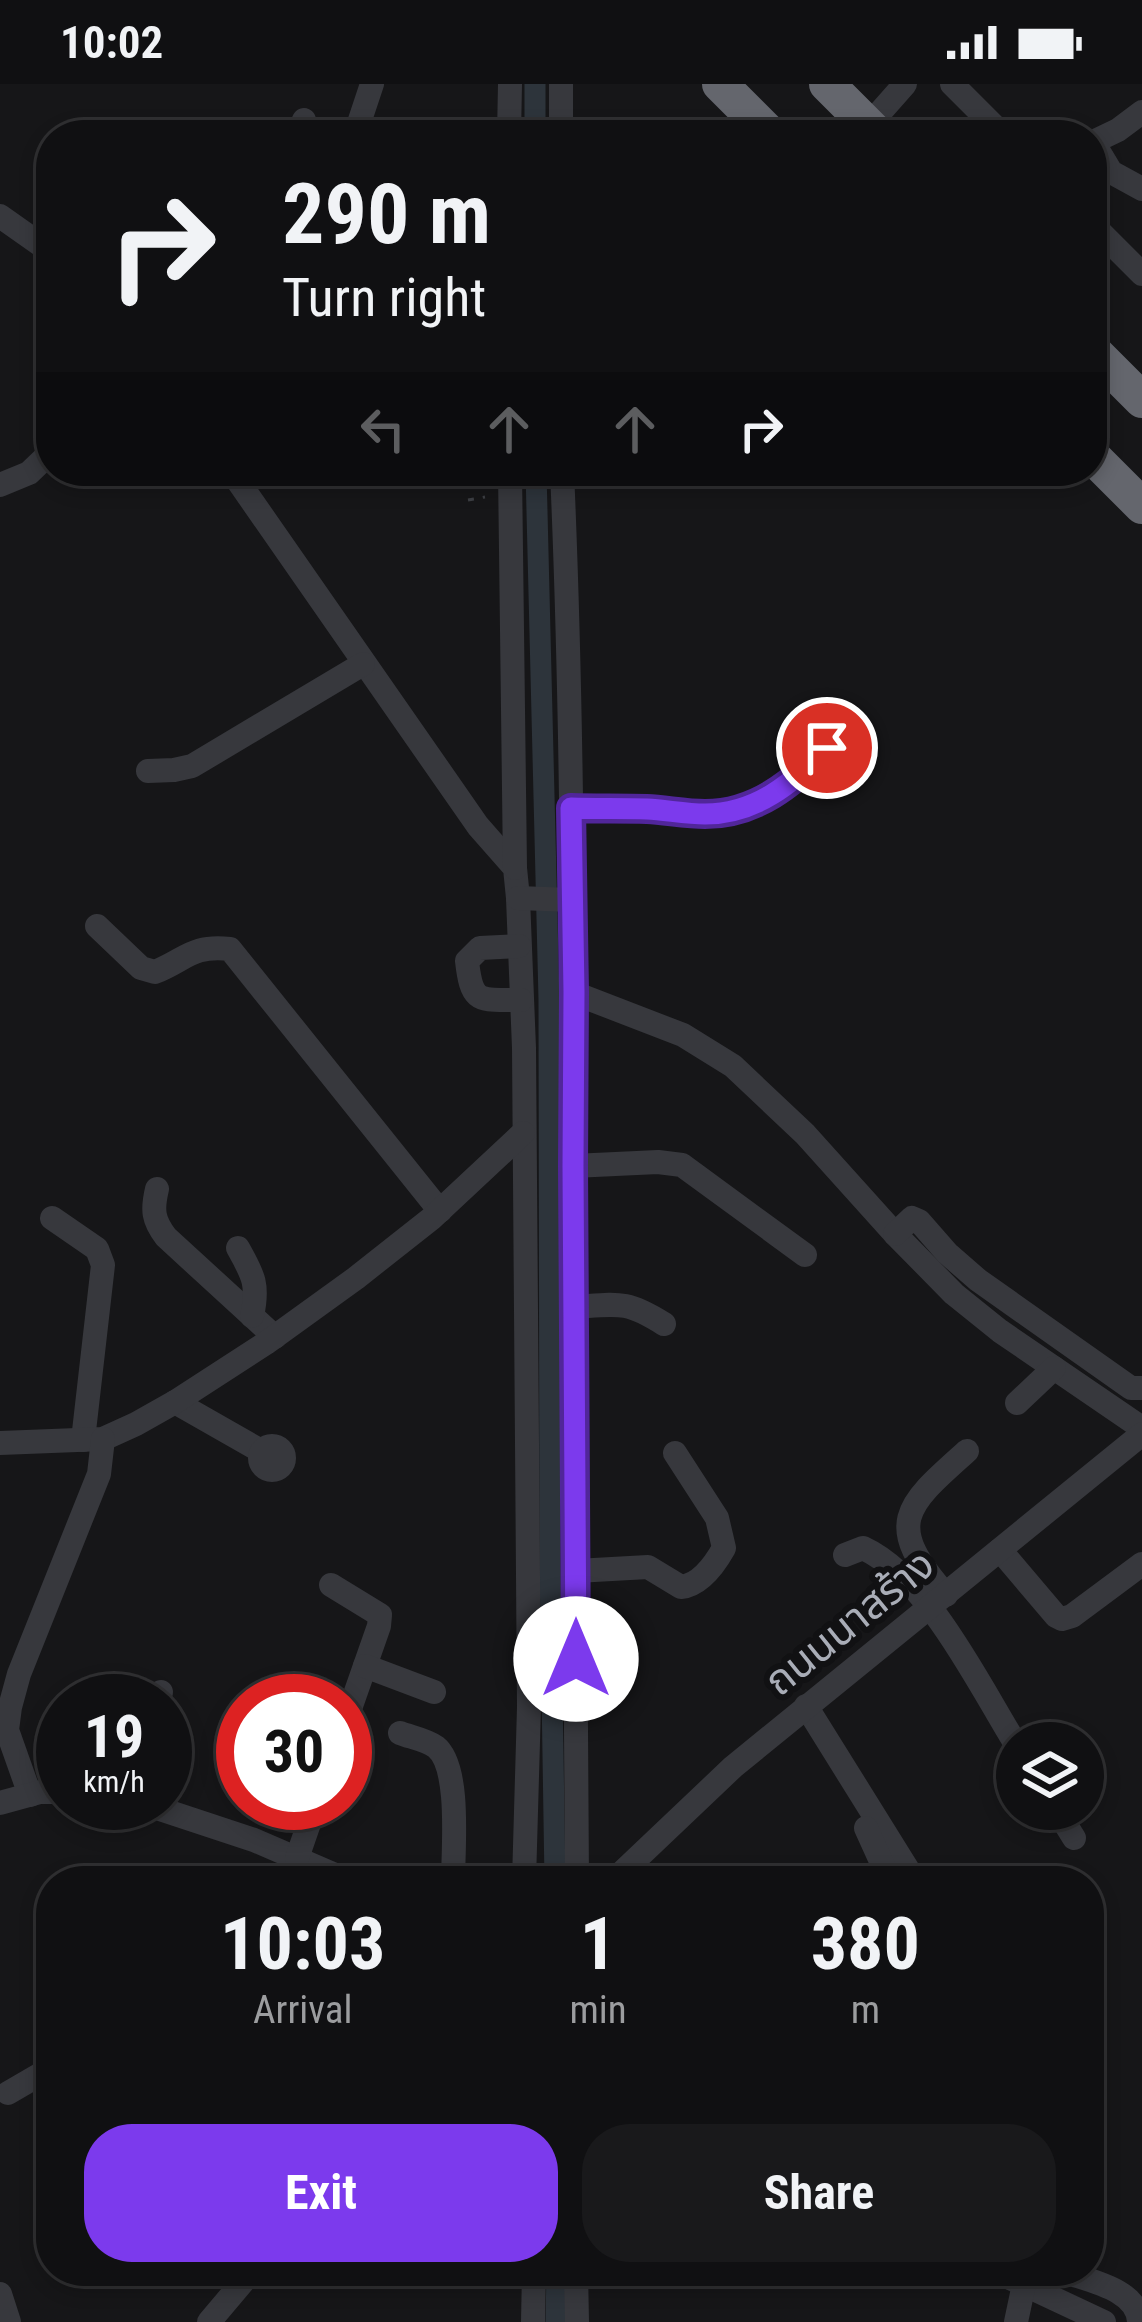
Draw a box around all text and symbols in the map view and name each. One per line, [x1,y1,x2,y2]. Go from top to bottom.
text: 10:02 [60,16,163,69]
text: 290 m [282,165,491,264]
icon: right [84,168,240,324]
text: Turn right [282,266,486,329]
icon: left [350,396,416,462]
icon: ahead [476,396,542,462]
icon: ahead [602,396,668,462]
icon: right [728,396,794,462]
pin [776,697,878,799]
icon: arrive [794,715,860,781]
street label: ถนนนาสร้าง [755,1539,944,1706]
position arrow [513,1596,639,1722]
speed limit sign: 30 [216,1674,372,1830]
text: 19 [84,1701,144,1772]
map controls [996,1722,1104,1830]
button: layers [996,1722,1104,1830]
text: km/h [83,1764,145,1799]
text: 10:03 [220,1902,385,1987]
text: 1 [580,1902,616,1987]
text: 380 [811,1902,920,1987]
text: Arrival [253,1987,352,2033]
text: min [569,1987,627,2033]
text: m [851,1987,880,2033]
button: Exit [84,2124,558,2262]
button: Share [582,2124,1056,2262]

